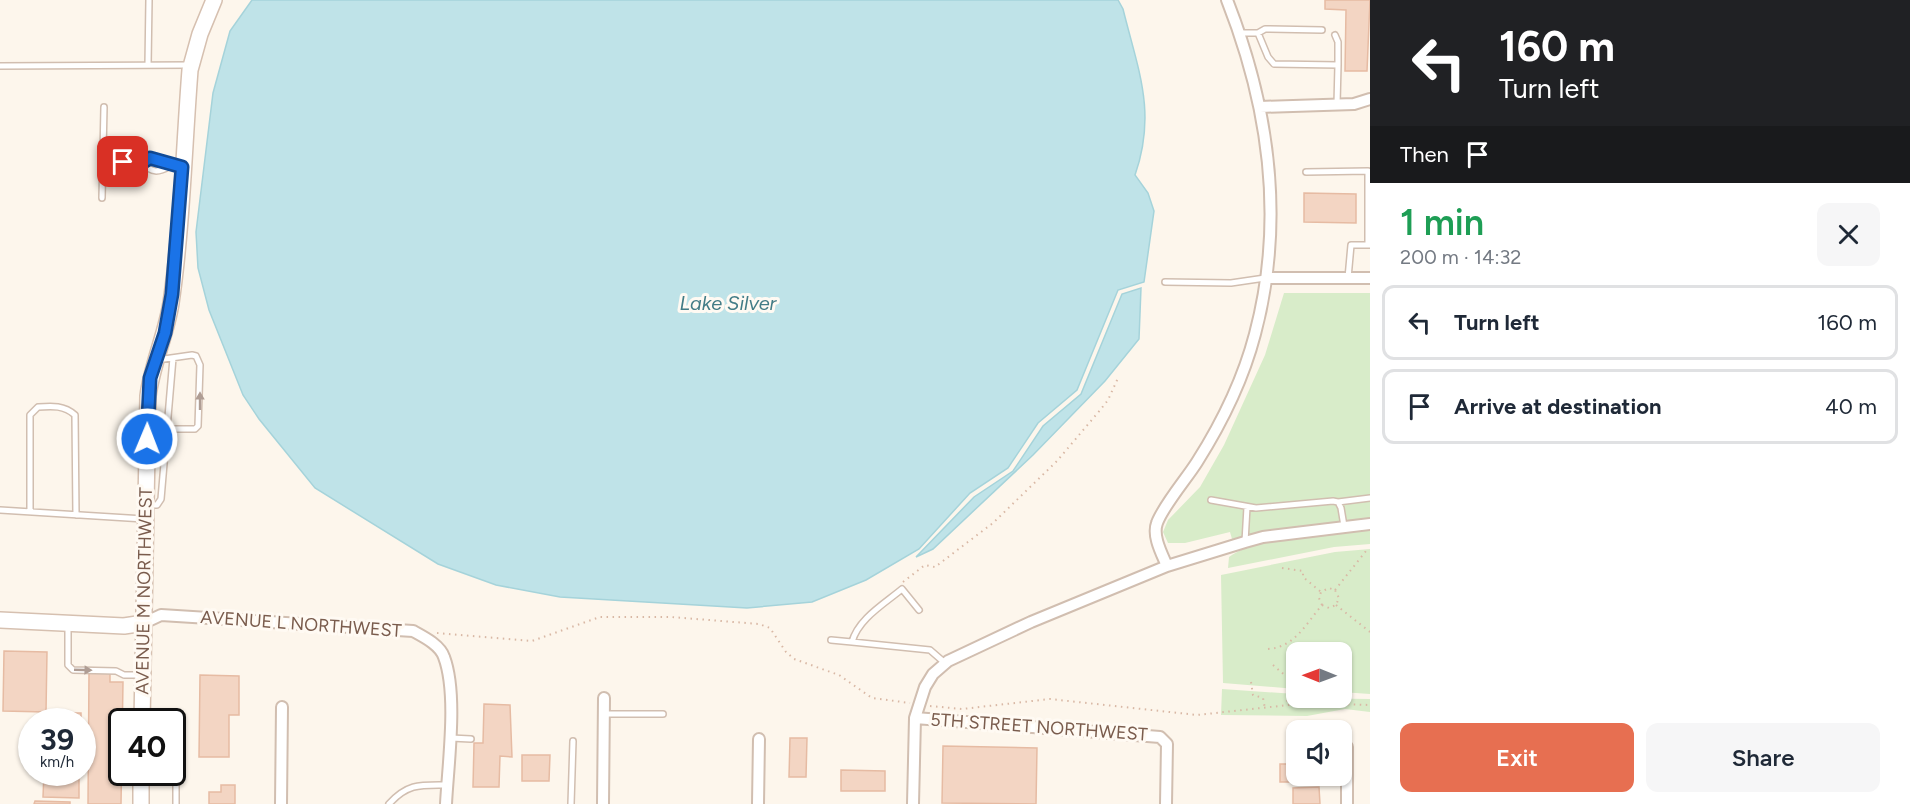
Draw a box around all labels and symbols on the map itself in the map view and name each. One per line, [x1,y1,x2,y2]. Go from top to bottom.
pin [97,136,148,187]
water label: Lake Silver [680,291,778,315]
one-way arrow [195,392,205,411]
position arrow [115,407,179,471]
street label: AVENUE M NORTHWEST [131,487,157,695]
street label: AVENUE L NORTHWEST [200,606,402,642]
north arrow [1286,642,1352,708]
one-way arrow [74,665,93,674]
speed limit sign: 40 [108,708,186,786]
street label: 5TH STREET NORTHWEST [930,708,1148,746]

